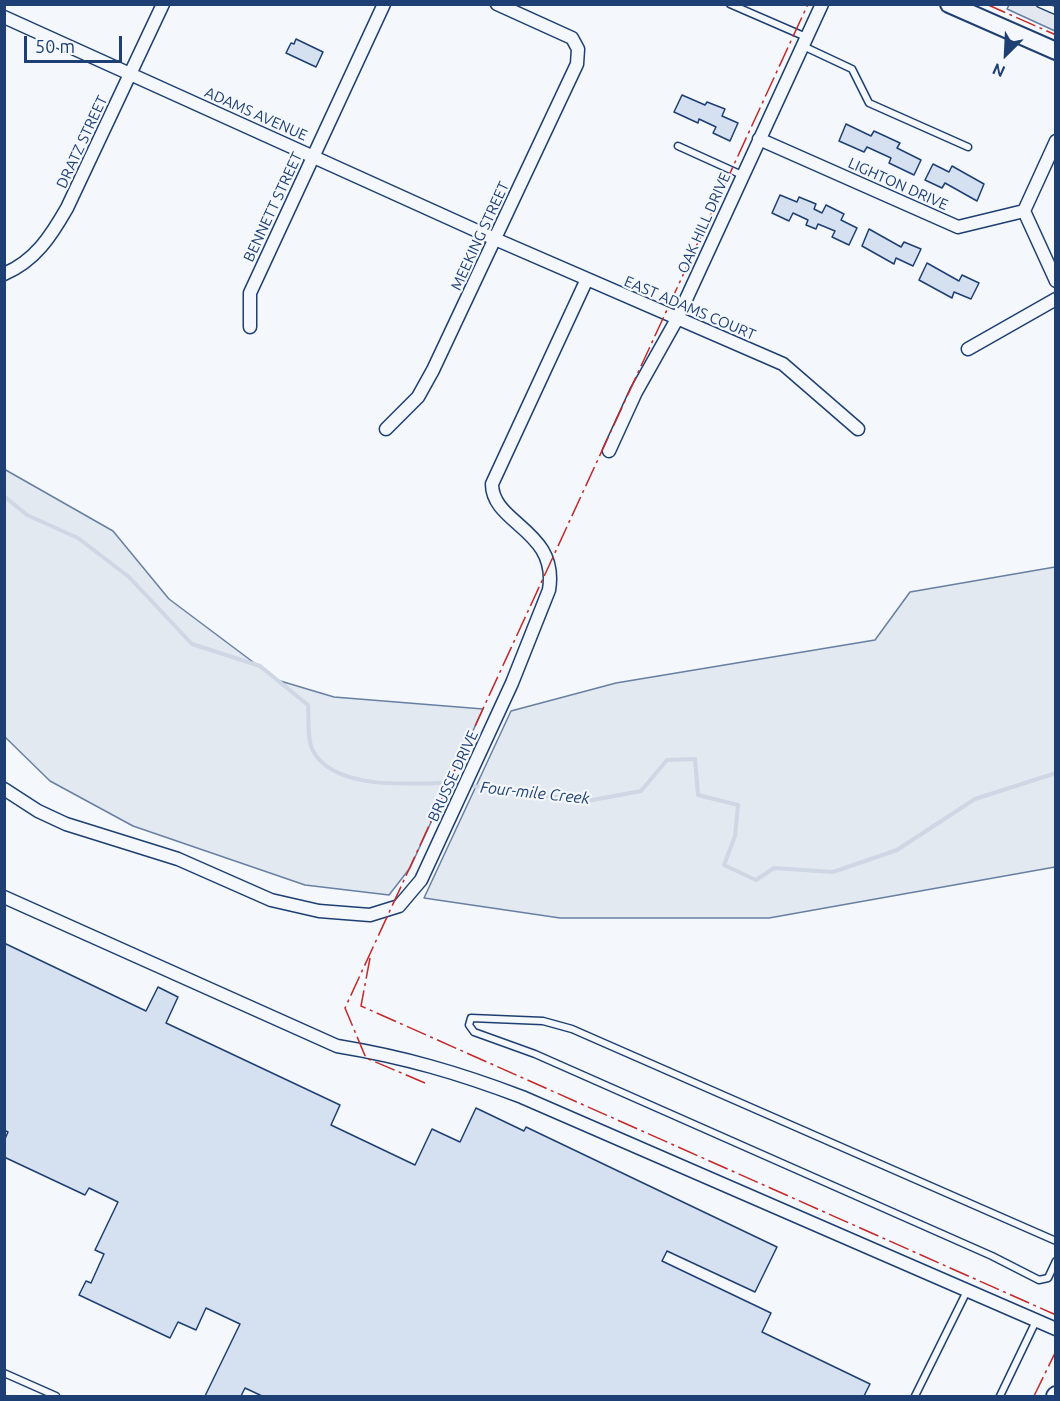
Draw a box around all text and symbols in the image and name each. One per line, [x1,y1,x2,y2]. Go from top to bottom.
scale bar [27,24,124,62]
north arrow [976,24,1036,84]
text: 50 m [35,36,75,56]
text: N [990,60,1008,81]
street label: ADAMS AVENUE [202,83,310,145]
street label: DRATZ STREET [53,93,111,191]
street label: BENNETT STREET [240,149,306,265]
street label: LIGHTON DRIVE [845,154,951,214]
street label: OAK HILL DRIVE [674,170,734,276]
street label: MEEKING STREET [447,179,513,293]
street label: EAST ADAMS COURT [622,272,758,344]
street label: BRUSSE DRIVE [424,728,482,824]
water label: Four-mile Creek [479,778,591,808]

